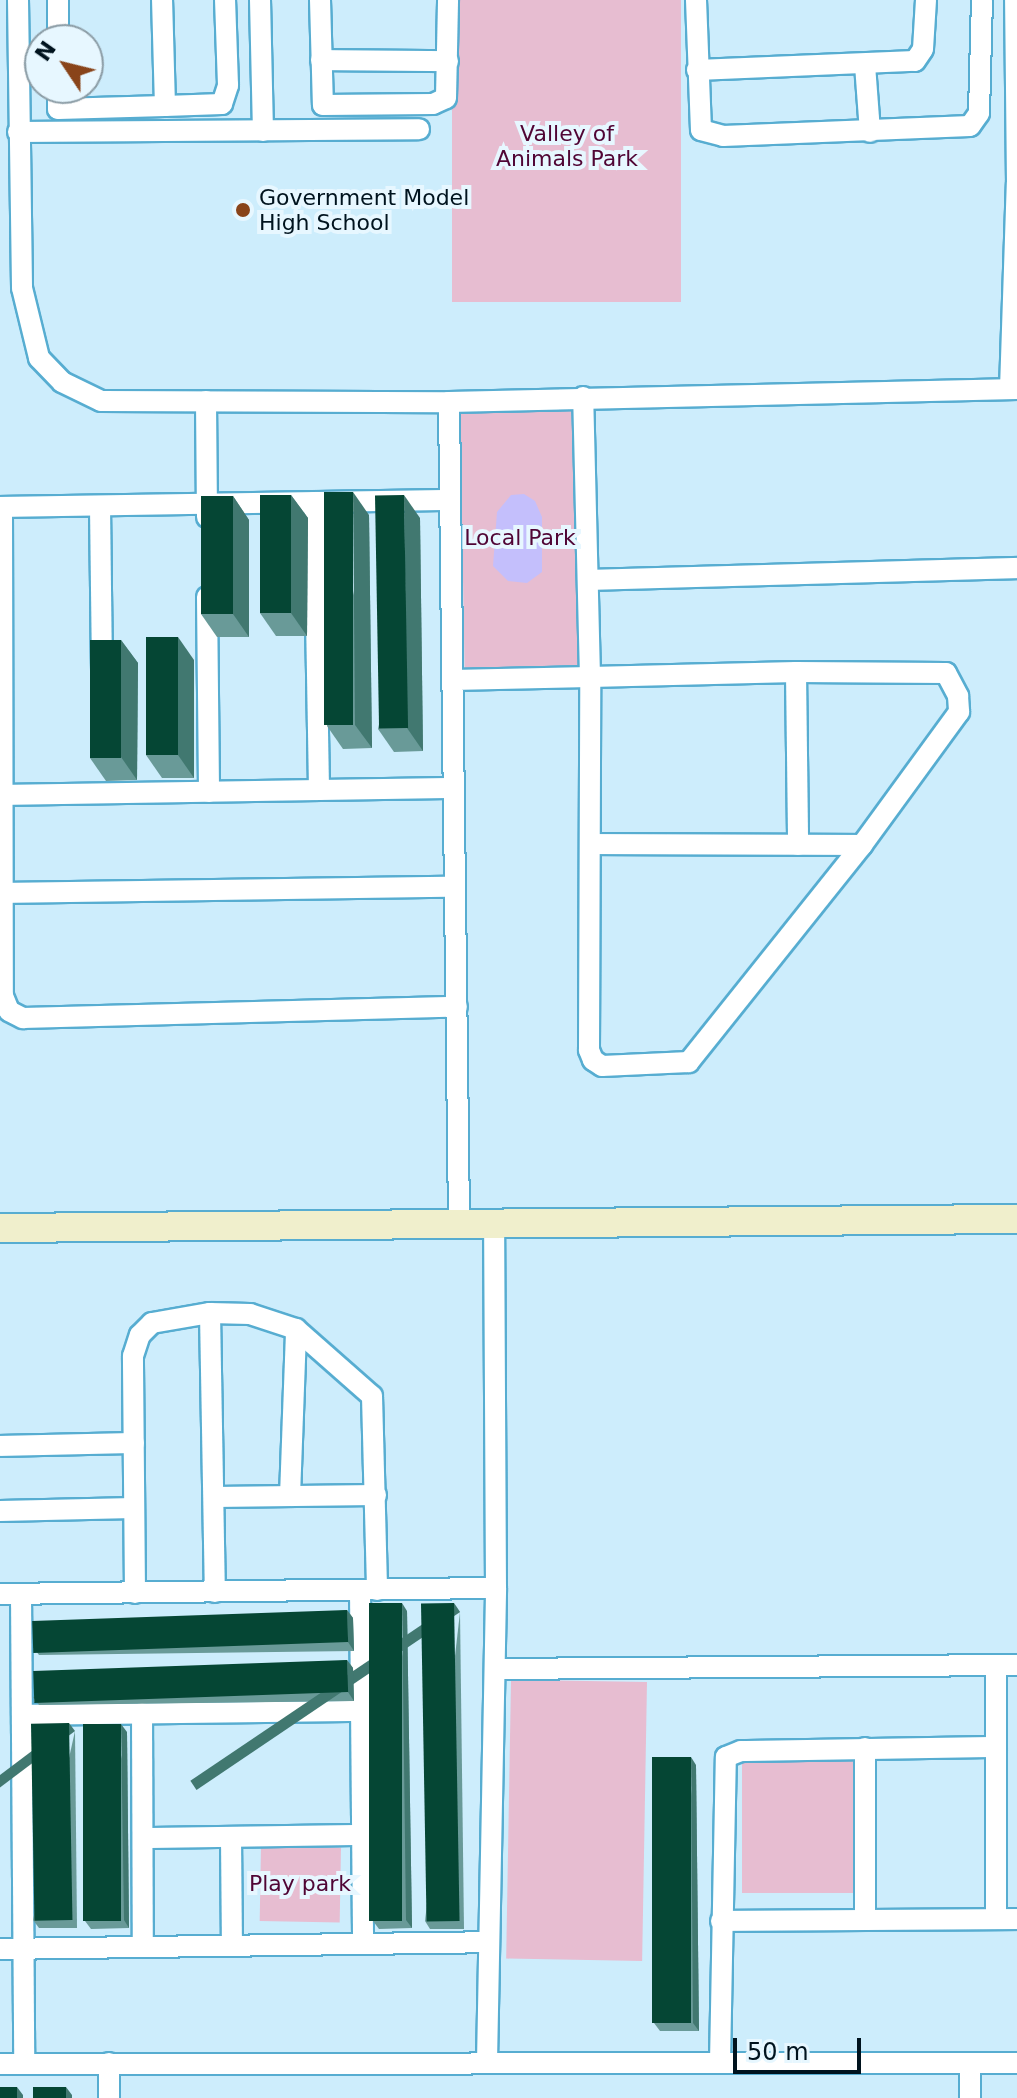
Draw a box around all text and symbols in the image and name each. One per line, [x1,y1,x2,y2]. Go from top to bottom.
north arrow [24,24,104,104]
text: N [30,36,61,66]
park label: Valley of Animals Park [496,120,638,172]
place label: Government Model High School [259,184,469,236]
marker: Government Model High School [234,201,252,219]
park label: Local Park [464,525,576,551]
park label: Play park [249,1871,351,1897]
scale bar [737,2022,865,2072]
text: 50 m [747,2038,809,2066]

